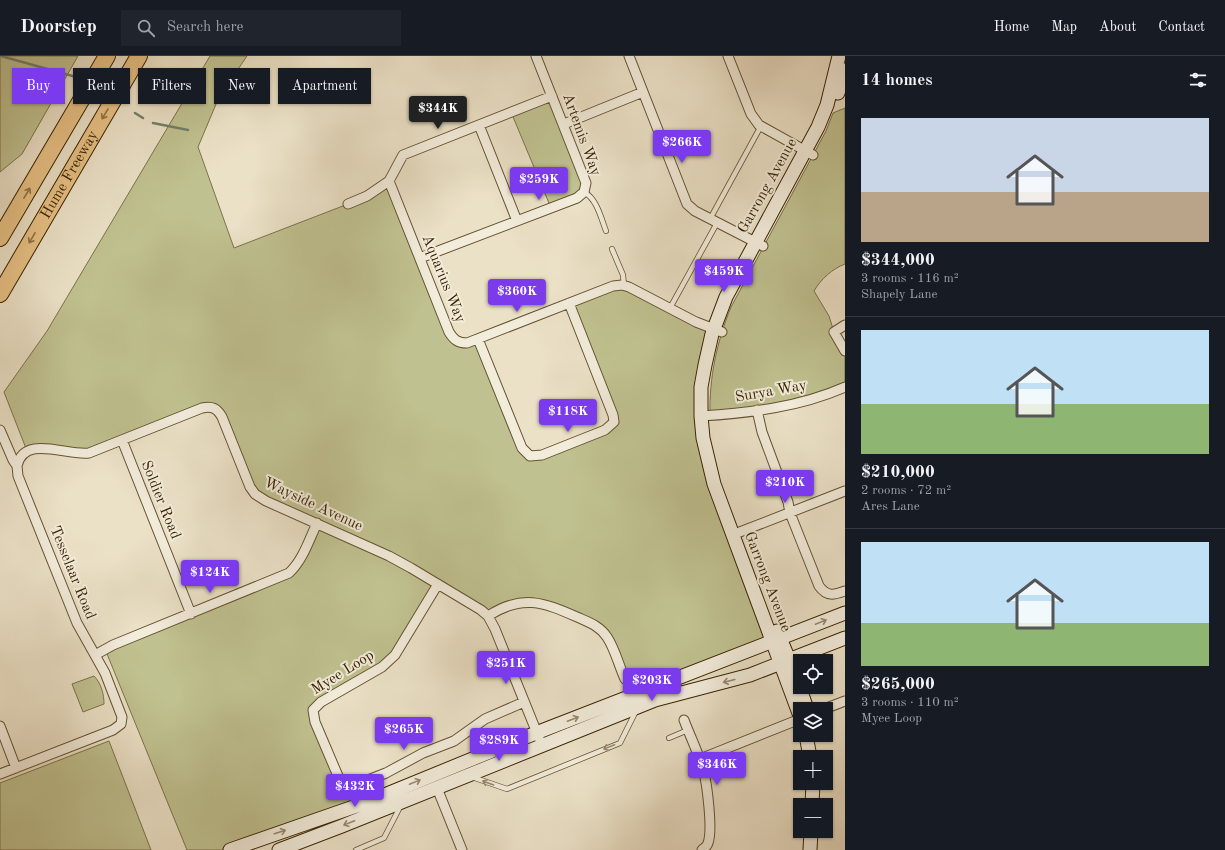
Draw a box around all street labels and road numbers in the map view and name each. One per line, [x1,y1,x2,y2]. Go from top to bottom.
street label: Artemis Way [559,92,603,178]
street label: Hume Freeway [38,128,101,221]
street label: Garrong Avenue [736,136,800,236]
street label: Aquarius Way [419,233,467,325]
street label: Surya Way [734,378,808,406]
street label: Soldier Road [137,459,183,542]
street label: Wayside Avenue [261,476,365,534]
street label: Tesselaar Road [46,524,98,622]
street label: Garrong Avenue [741,530,793,634]
street label: Myee Loop [309,648,377,698]

